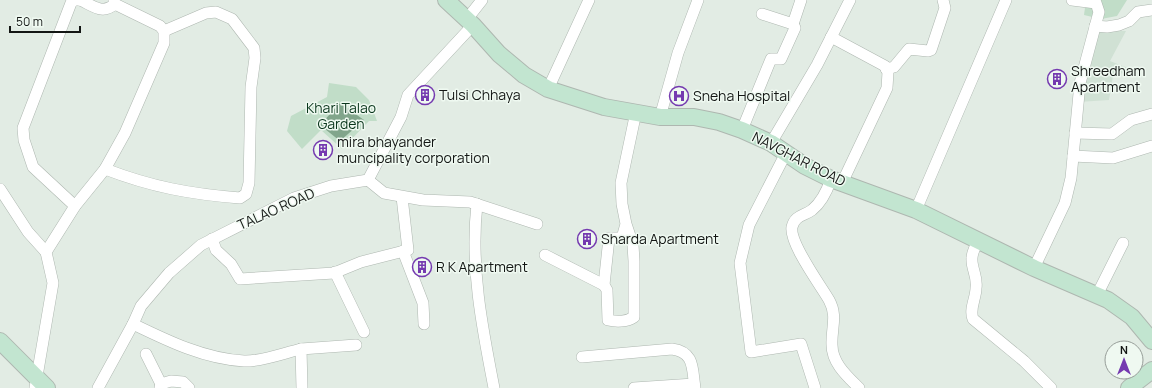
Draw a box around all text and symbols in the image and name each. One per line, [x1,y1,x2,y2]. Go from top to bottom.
scale bar [10,8,80,34]
text: 50 m [16,13,43,30]
place label: Shreedham Apartment [1071,61,1146,96]
building icon: Shreedham Apartment [1046,68,1068,90]
building icon: Tulsi Chhaya [414,84,436,106]
place label: Tulsi Chhaya [439,85,521,104]
hospital icon: Sneha Hospital [668,85,690,107]
place label: Sneha Hospital [693,86,790,105]
park label: Khari Talao Garden [306,98,376,133]
street label: NAVGHAR ROAD [749,127,849,190]
place label: mira bhayander muncipality corporation [337,132,490,167]
building icon: mira bhayander muncipality corporation [312,139,334,161]
street label: TALAO ROAD [234,183,317,234]
building icon: Sharda Apartment [576,228,598,250]
place label: Sharda Apartment [601,229,719,248]
building icon: R K Apartment [411,256,433,278]
place label: R K Apartment [436,257,528,276]
north arrow [1104,340,1144,380]
text: N [1120,342,1128,357]

